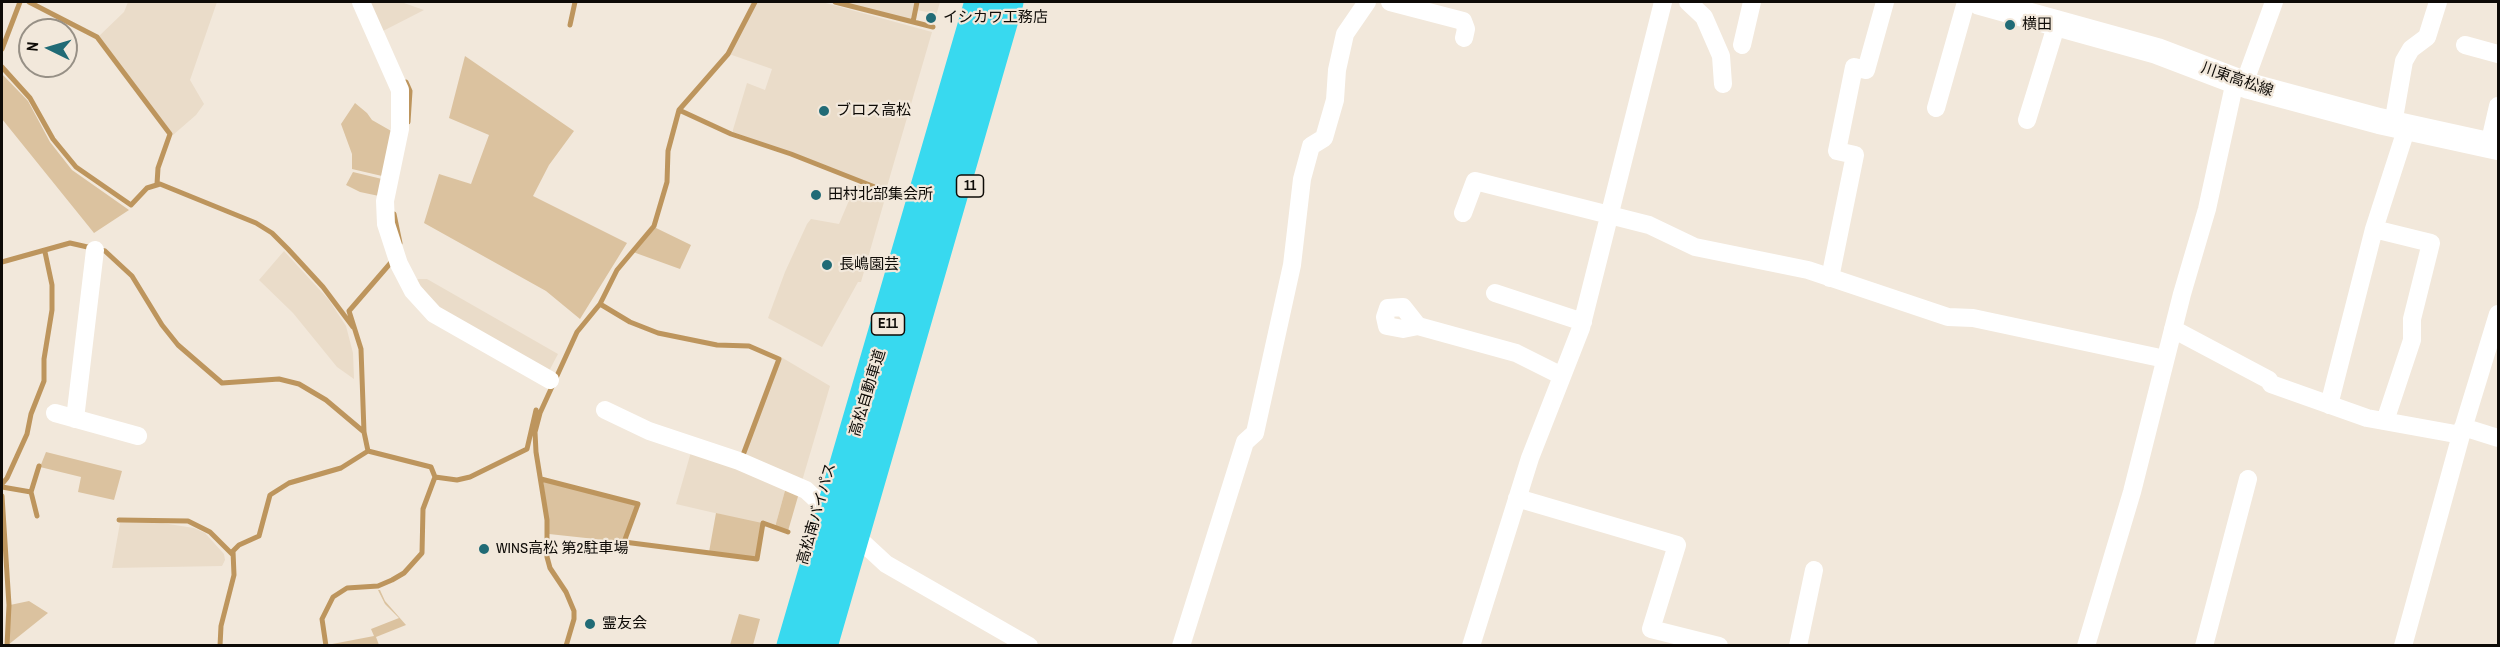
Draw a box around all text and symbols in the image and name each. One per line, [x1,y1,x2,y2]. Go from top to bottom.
place label: イシカワ工務店 [943,9,1048,27]
marker: イシカワ工務店 [924,11,938,25]
place label: 横田 [2022,16,2052,34]
north arrow [18,18,78,78]
marker: 横田 [2003,18,2017,32]
text: N [21,41,43,52]
street label: 川東高松線 [2199,59,2275,101]
place label: ブロス高松 [836,102,911,120]
marker: ブロス高松 [817,104,831,118]
road number: 11 [956,175,984,197]
place label: 田村北部集会所 [828,186,933,204]
marker: 田村北部集会所 [809,188,823,202]
place label: 長嶋園芸 [839,256,899,274]
marker: 長嶋園芸 [820,258,834,272]
road number: E11 [872,313,904,335]
street label: 高松自動車道 [846,347,890,439]
street label: 高松南バイパス [794,461,840,567]
place label: WINS高松 第2駐車場 [496,540,628,558]
marker: WINS高松 第2駐車場 [477,542,491,556]
place label: 霊友会 [602,615,647,633]
marker: 霊友会 [583,617,597,631]

